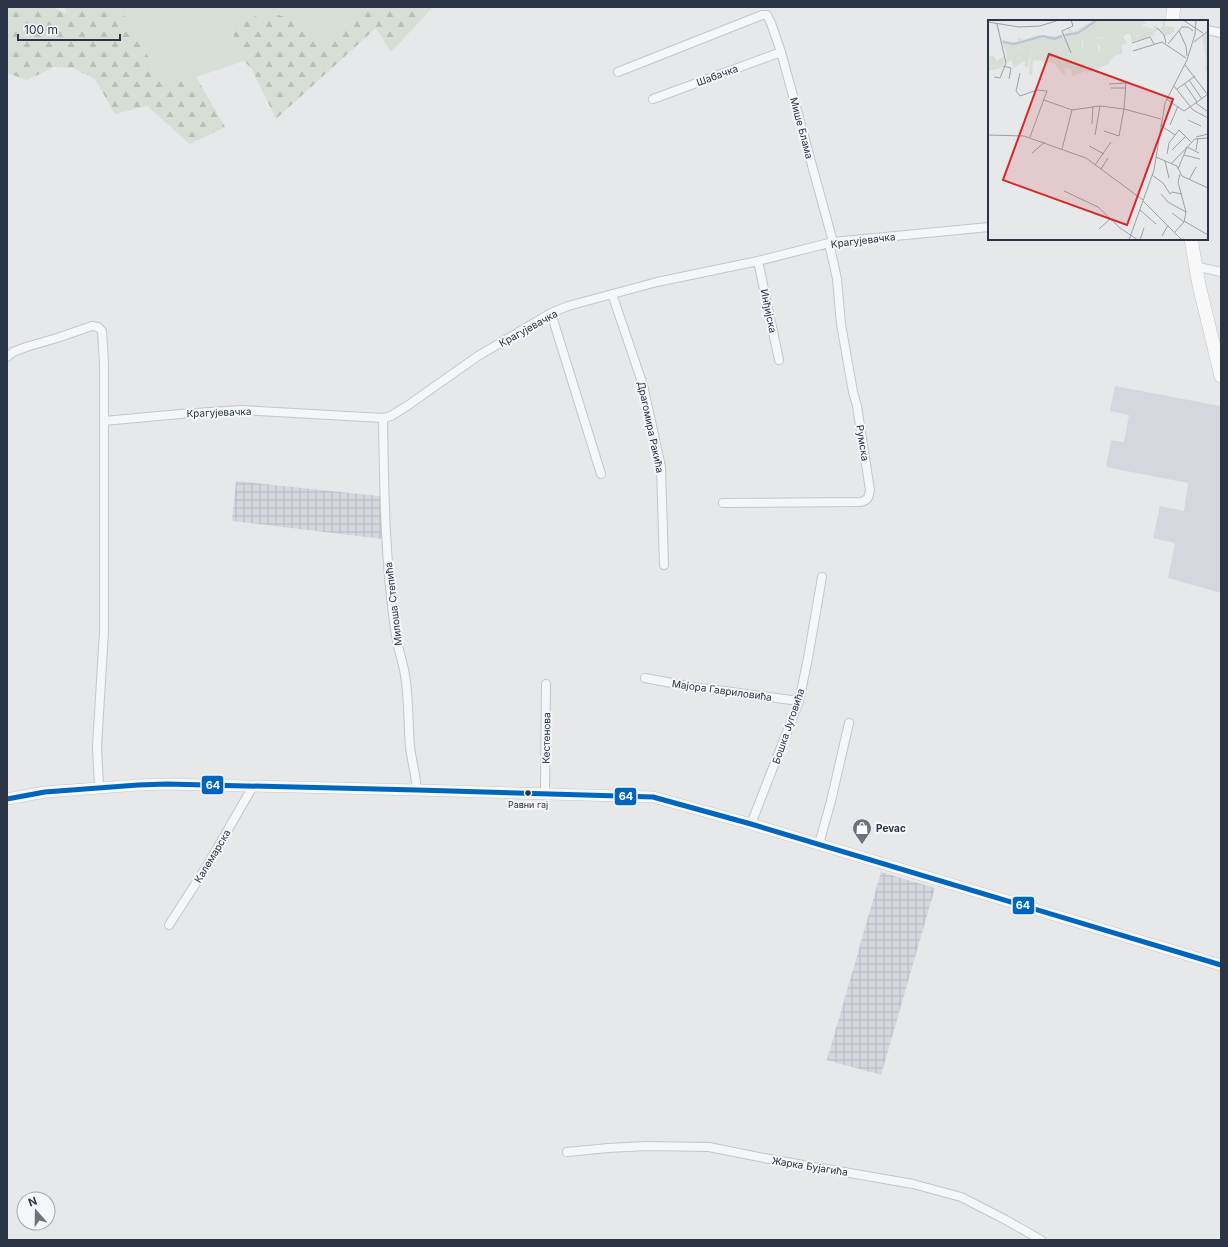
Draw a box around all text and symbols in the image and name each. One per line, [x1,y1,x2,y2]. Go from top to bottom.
scale bar [18,16,120,42]
inset map [988,20,1208,240]
text: 100 m [24,22,58,37]
street label: Шабачка [694,62,740,88]
street label: Мише Блама [788,96,816,160]
street label: Крагујевачка [830,230,896,250]
street label: Инђијска [759,288,779,334]
street label: Крагујевачка [497,307,559,349]
street label: Драгомира Ракића [635,380,667,474]
street label: Крагујевачка [186,405,252,419]
street label: Румска [854,424,872,462]
street label: Милоша Степића [382,561,404,647]
street label: Мајора Гавриловића [671,677,773,703]
street label: Бошка Југовића [769,687,807,765]
street label: Кестенова [540,712,552,764]
line badge: 64 [201,775,224,795]
text: 64 [206,778,220,792]
line badge: 64 [614,787,637,806]
marker: Равни гај [523,788,533,798]
text: 64 [619,789,633,803]
place label: Равни гај [508,799,548,810]
shop icon: Pevac [851,817,873,845]
place label: Pevac [876,822,906,834]
street label: Калемарска [191,827,233,885]
line badge: 64 [1012,896,1035,915]
text: 64 [1016,898,1030,912]
street label: Жарка Бујагића [771,1154,849,1178]
north arrow [16,1191,56,1231]
text: N [26,1194,39,1210]

